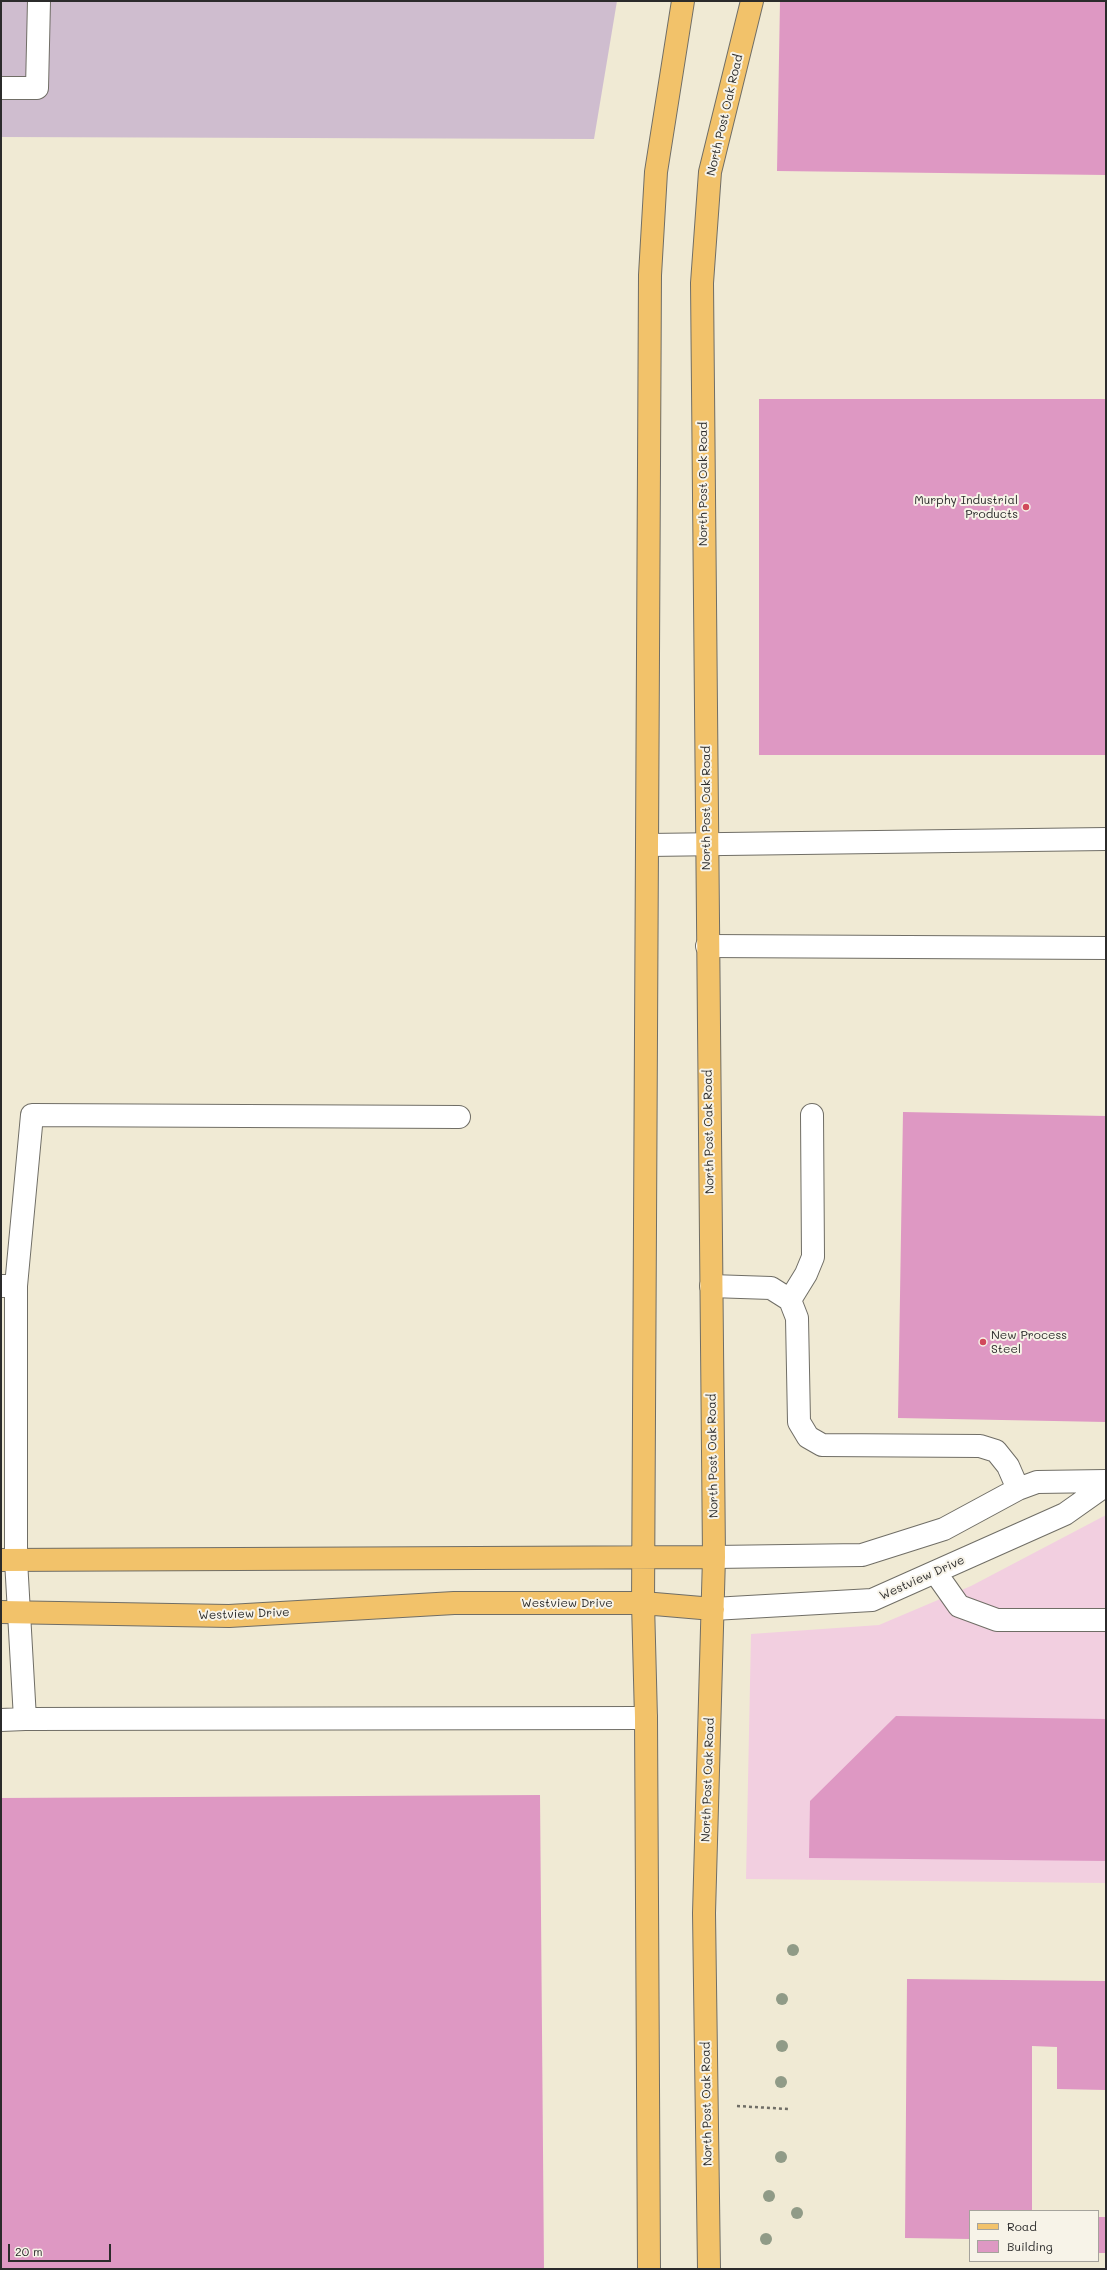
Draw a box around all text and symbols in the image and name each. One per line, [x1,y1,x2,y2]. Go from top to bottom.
street label: North Post Oak Road [704,53,746,177]
street label: North Post Oak Road [696,422,710,546]
place label: Murphy Industrial Products [914,493,1018,521]
marker: Murphy Industrial Products [1021,502,1031,512]
street label: North Post Oak Road [699,746,713,870]
street label: North Post Oak Road [701,1070,717,1194]
place label: New Process Steel [991,1328,1067,1356]
marker: New Process Steel [978,1337,988,1347]
street label: North Post Oak Road [705,1394,721,1518]
street label: Westview Drive [877,1553,967,1603]
street label: Westview Drive [521,1596,613,1610]
street label: Westview Drive [198,1605,290,1623]
street label: North Post Oak Road [699,1718,717,1842]
street label: North Post Oak Road [699,2042,715,2166]
legend [969,2210,1099,2262]
text: Road [1007,2218,1037,2234]
scale bar [10,2236,113,2262]
text: Building [1007,2238,1053,2254]
text: 20 m [15,2243,43,2259]

